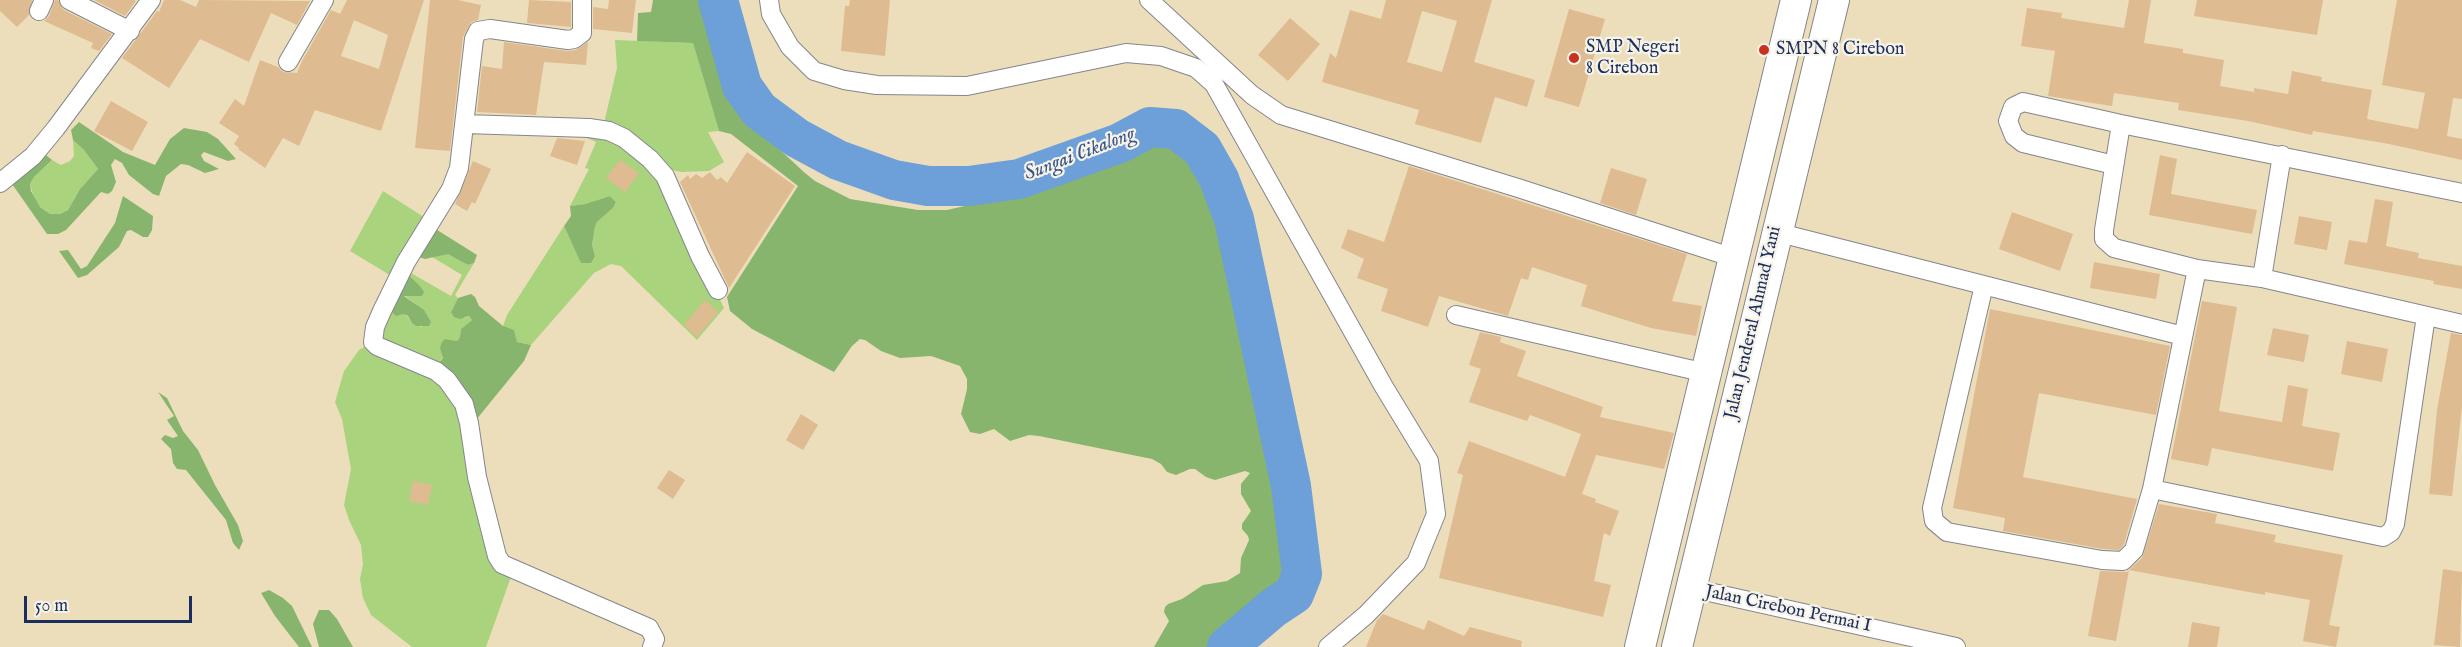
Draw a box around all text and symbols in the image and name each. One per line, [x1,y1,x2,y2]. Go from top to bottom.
place label: SMP Negeri 8 Cirebon [1586,37,1679,80]
place label: SMPN 8 Cirebon [1776,39,1904,61]
marker: SMPN 8 Cirebon [1757,43,1771,57]
marker: SMP Negeri 8 Cirebon [1567,51,1581,65]
water label: Sungai Cikalong [1021,123,1139,187]
street label: Jalan Jenderal Ahmad Yani [1721,224,1787,422]
street label: Jalan Cirebon Permai I [1703,582,1873,638]
scale bar [27,584,195,622]
text: 50 m [35,595,68,618]

